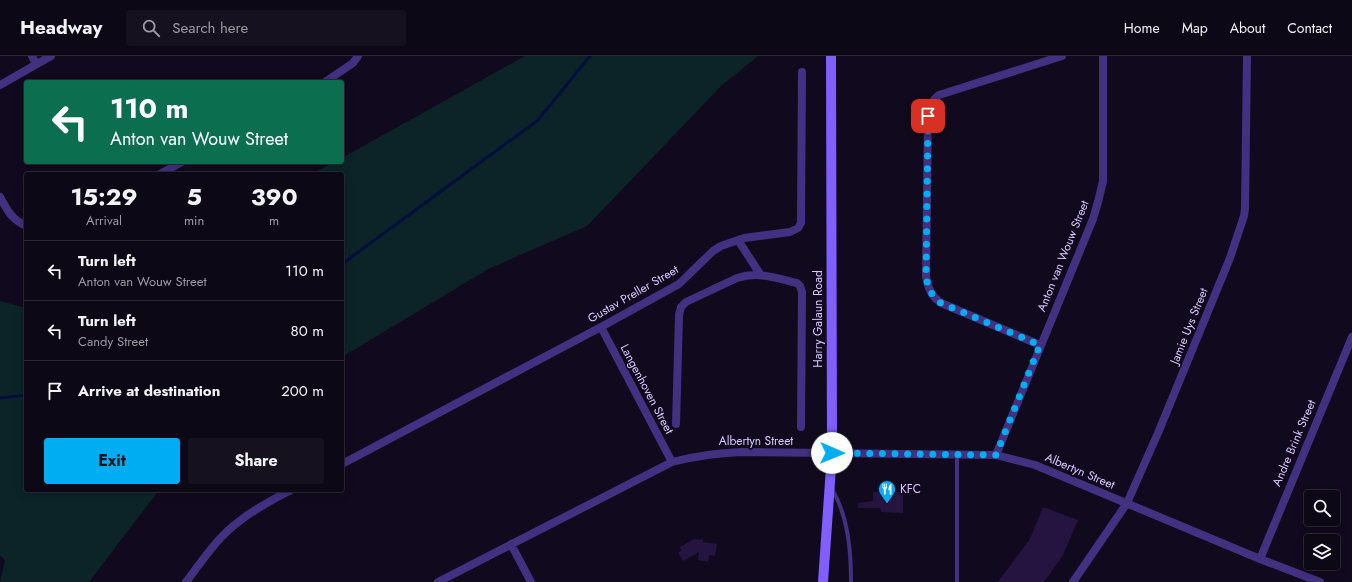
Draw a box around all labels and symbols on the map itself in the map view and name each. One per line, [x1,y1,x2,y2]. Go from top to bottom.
pin [911,99,945,133]
street label: Anton van Wouw Street [1032,198,1094,314]
street label: Gustav Preller Street [584,261,682,327]
street label: Harry Galaun Road [809,270,827,368]
street label: Jamie Uys Street [1165,285,1213,369]
street label: Langenhoven Street [616,341,678,437]
street label: Andre Brink Street [1268,397,1320,489]
street label: Albertyn Street [719,432,793,450]
position arrow [811,432,853,474]
street label: Albertyn Street [1042,448,1118,494]
restaurant icon: KFC [877,479,897,504]
place label: KFC [900,480,921,498]

